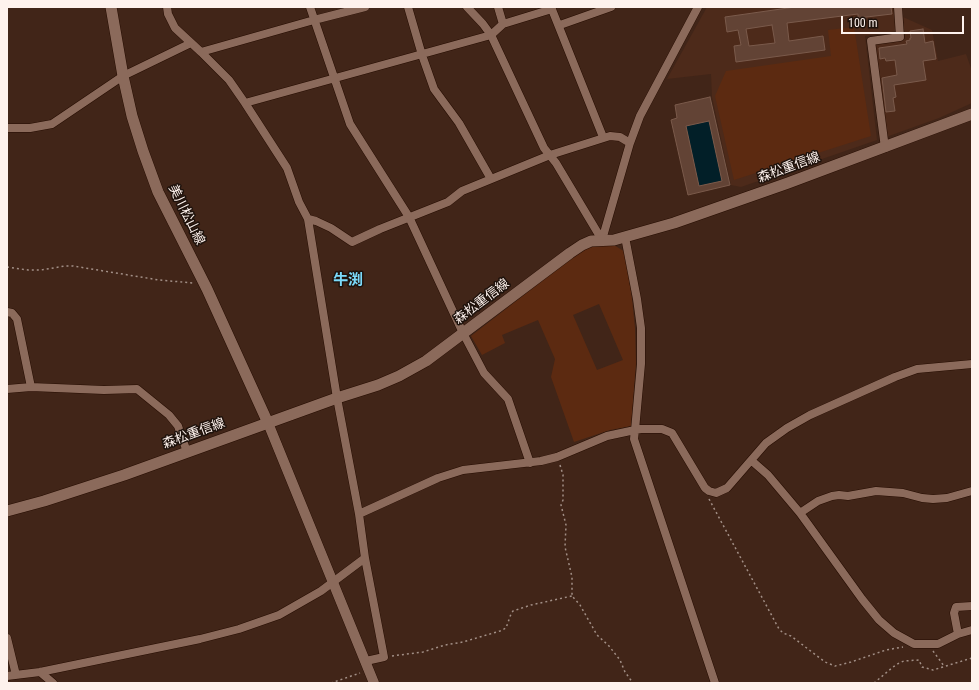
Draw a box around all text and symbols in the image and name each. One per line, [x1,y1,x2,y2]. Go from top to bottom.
scale bar [843,8,966,34]
text: 100 m [848,16,878,30]
street label: 森松重信線 [756,150,822,186]
street label: 美川松山線 [165,182,207,248]
district label: 牛渕 [333,272,363,290]
street label: 森松重信線 [451,276,513,328]
street label: 森松重信線 [161,416,227,452]

